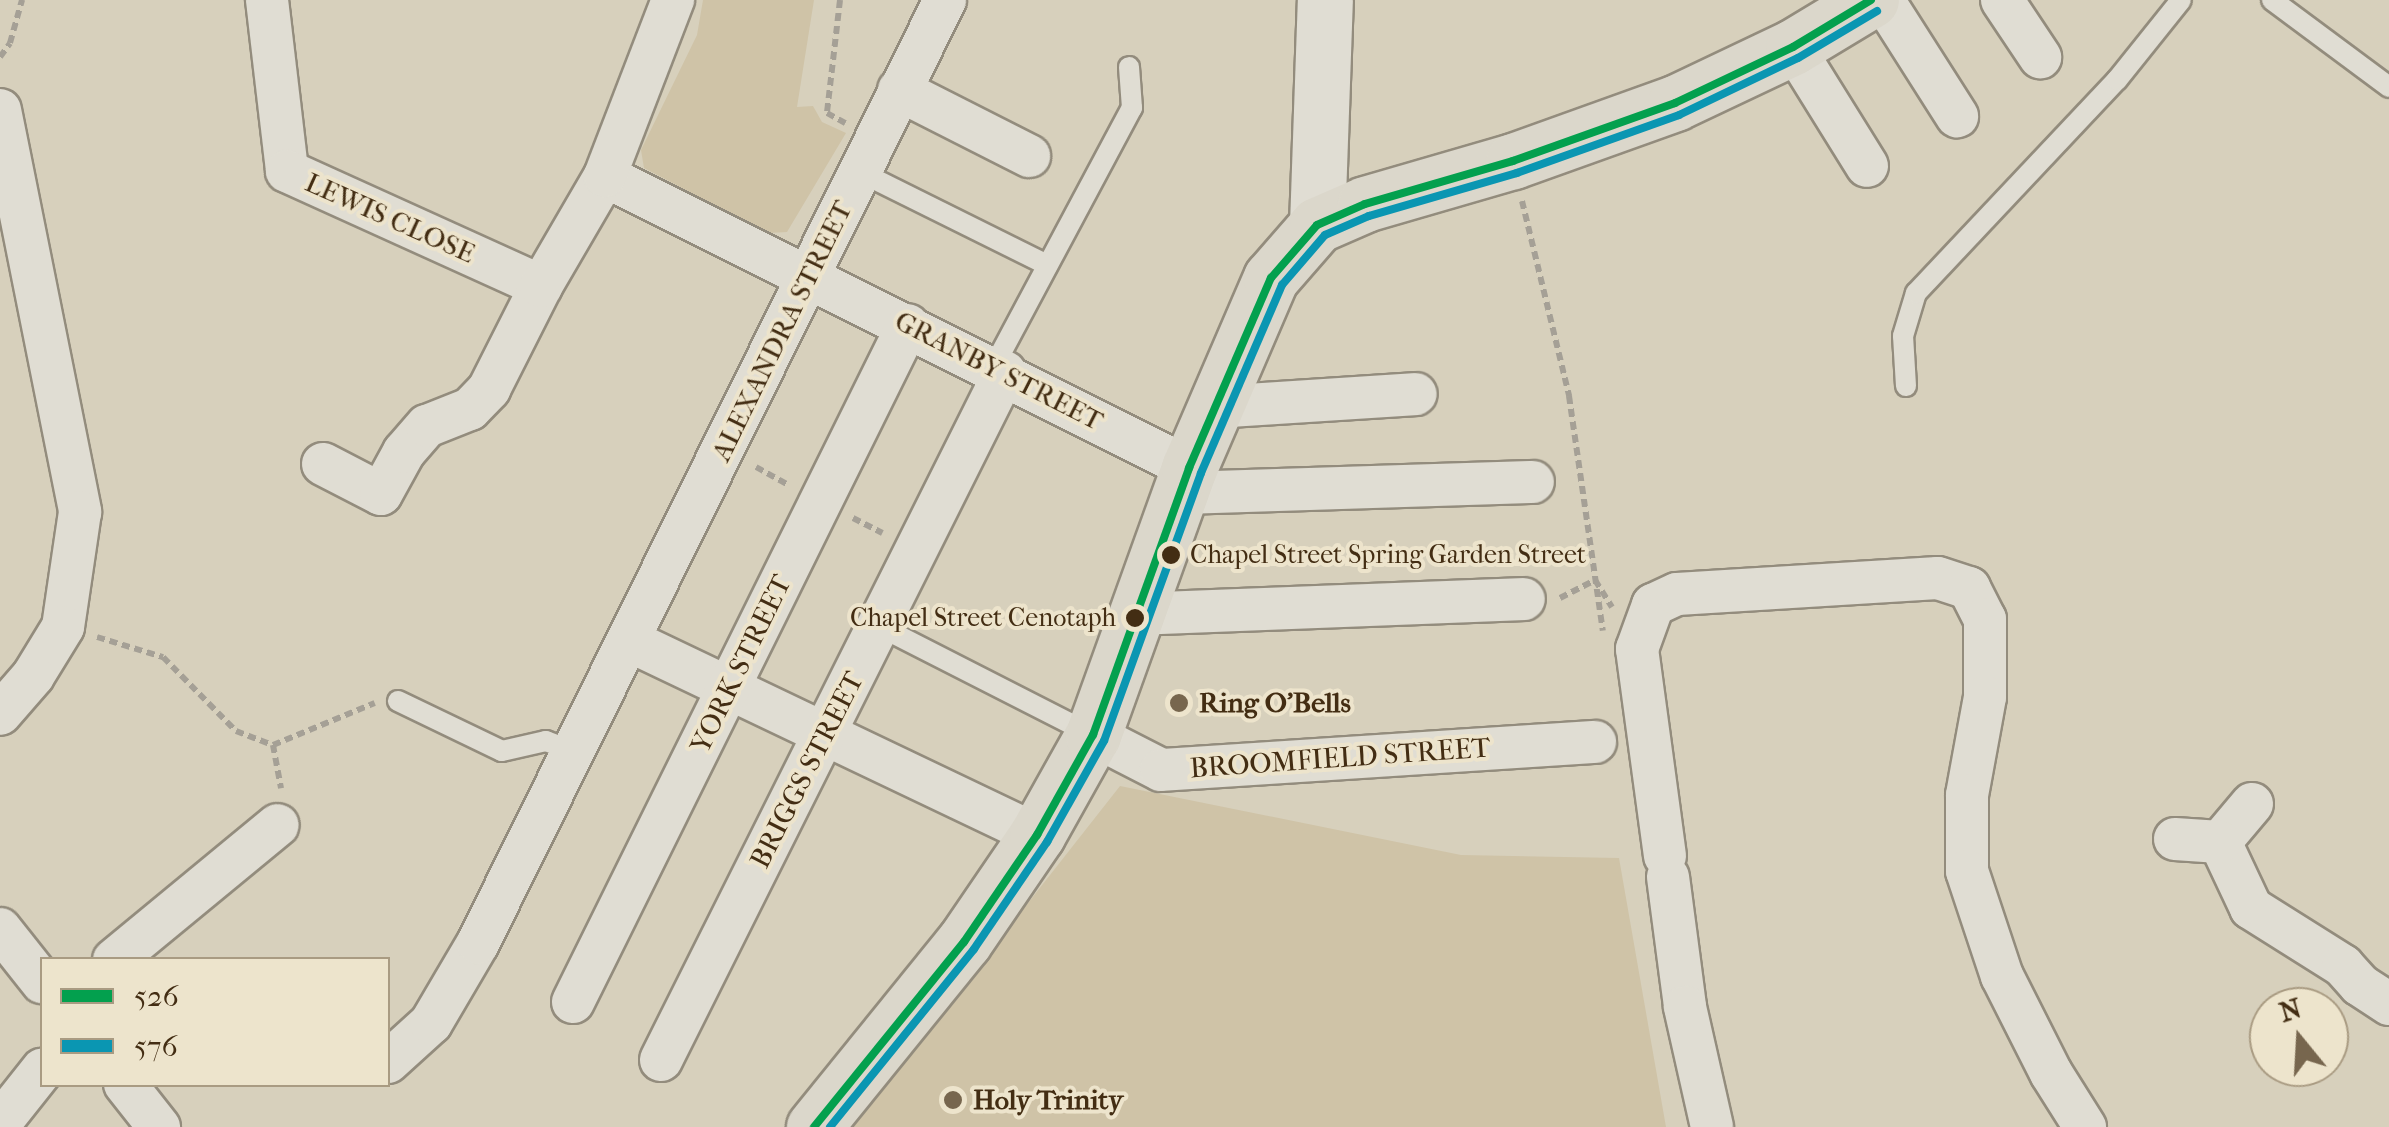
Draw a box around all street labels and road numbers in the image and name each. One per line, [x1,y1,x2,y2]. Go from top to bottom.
street label: LEWIS CLOSE [300,166,480,270]
street label: ALEXANDRA STREET [704,195,860,467]
street label: GRANBY STREET [889,304,1109,438]
street label: YORK STREET [683,570,799,758]
street label: BRIGGS STREET [743,666,871,874]
street label: BROOMFIELD STREET [1189,731,1491,785]

